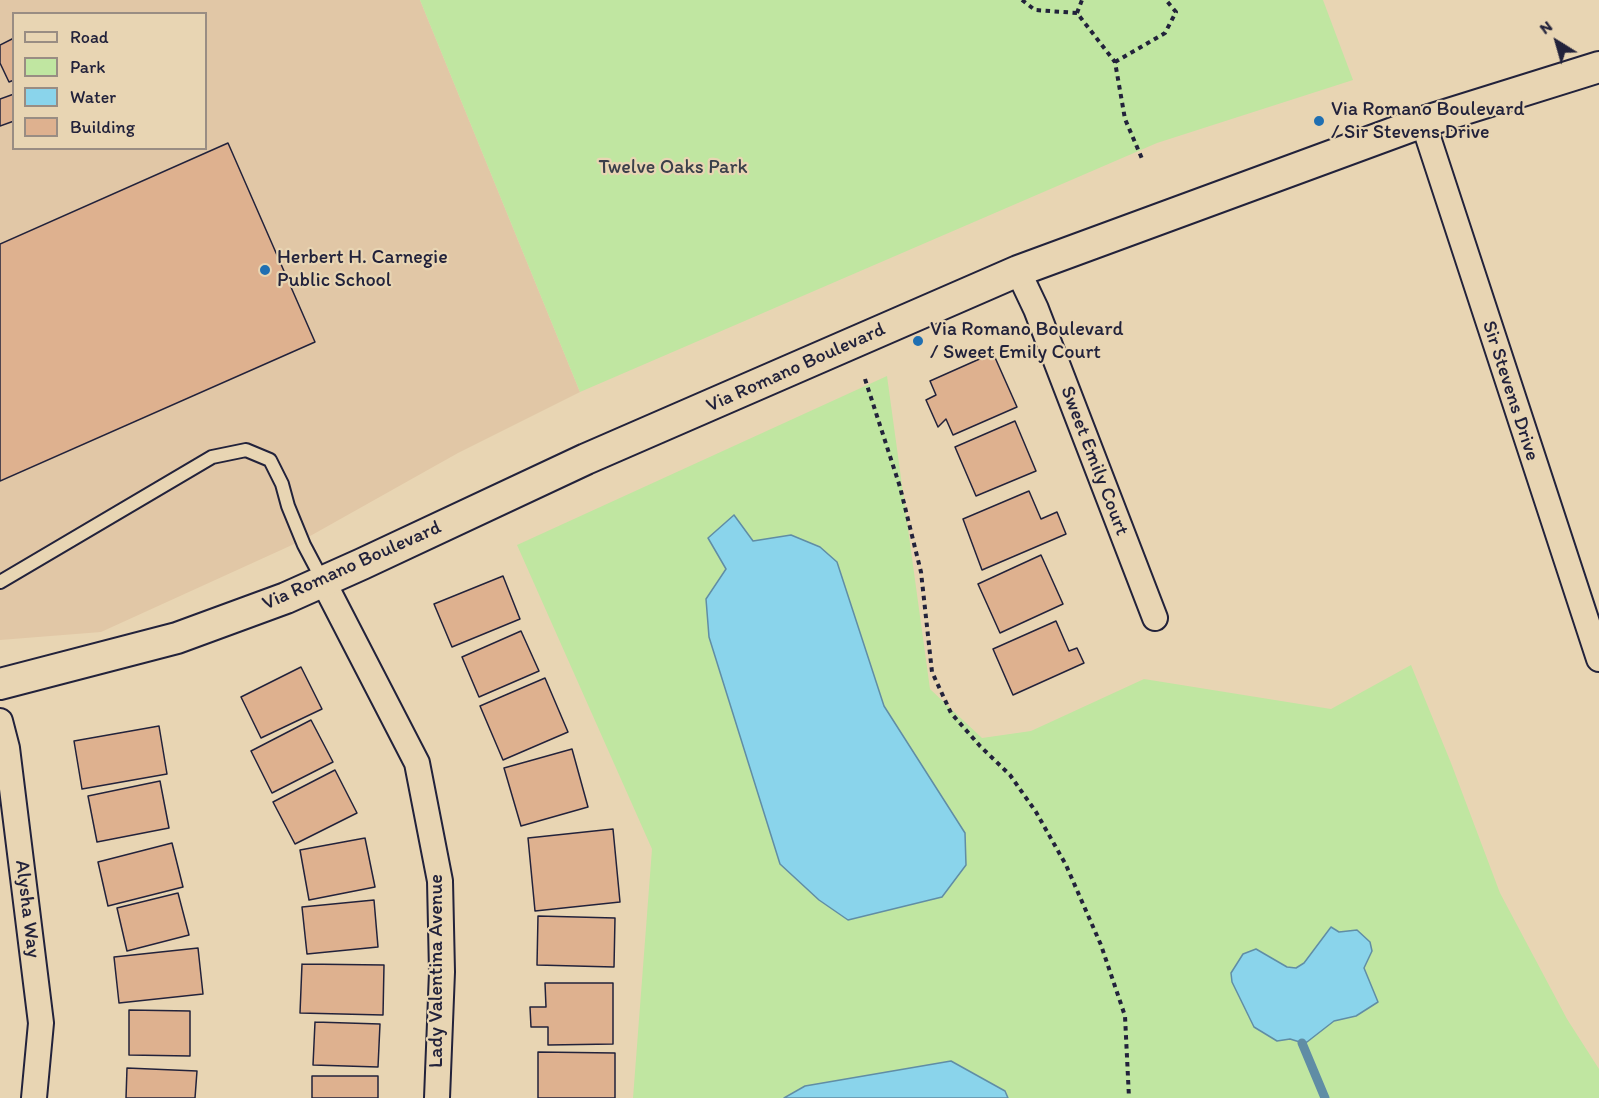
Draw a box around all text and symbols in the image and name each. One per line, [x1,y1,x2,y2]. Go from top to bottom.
legend [12,12,207,150]
north arrow [1527,12,1587,72]
text: N [1536,16,1556,38]
text: Road [70,26,109,48]
text: Park [70,56,105,78]
text: Water [70,86,116,108]
place label: Via Romano Boulevard / Sir Stevens Drive [1331,98,1524,145]
marker: Via Romano Boulevard / Sir Stevens Drive [1312,114,1326,128]
text: Building [70,116,135,138]
park label: Twelve Oaks Park [598,156,748,180]
place label: Herbert H. Carnegie Public School [277,246,448,293]
marker: Herbert H. Carnegie Public School [258,263,272,277]
street label: Via Romano Boulevard [703,318,889,418]
place label: Via Romano Boulevard / Sweet Emily Court [930,318,1123,365]
street label: Sir Stevens Drive [1476,318,1544,464]
marker: Via Romano Boulevard / Sweet Emily Court [911,334,925,348]
street label: Sweet Emily Court [1055,383,1133,539]
street label: Via Romano Boulevard [259,516,445,616]
street label: Alysha Way [9,859,45,959]
street label: Lady Valentina Avenue [425,874,449,1068]

